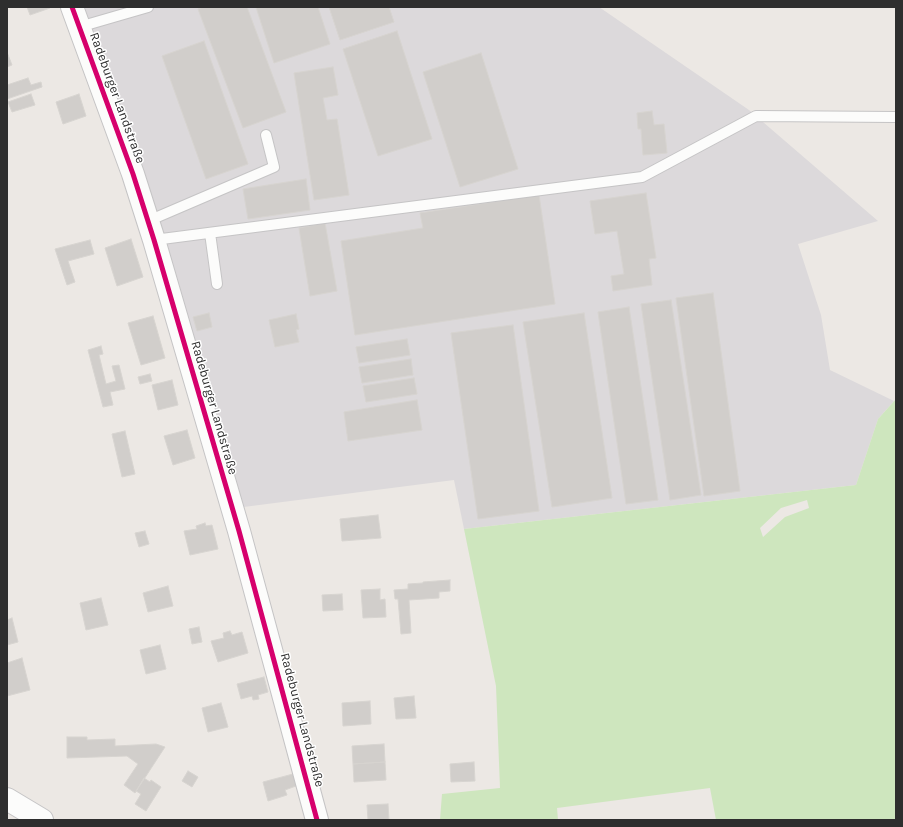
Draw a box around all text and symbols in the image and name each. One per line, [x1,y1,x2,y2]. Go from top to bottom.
street label: Radeburger Landstraße [86,30,148,166]
street label: Radeburger Landstraße [187,339,241,477]
street label: Radeburger Landstraße [277,651,327,789]

